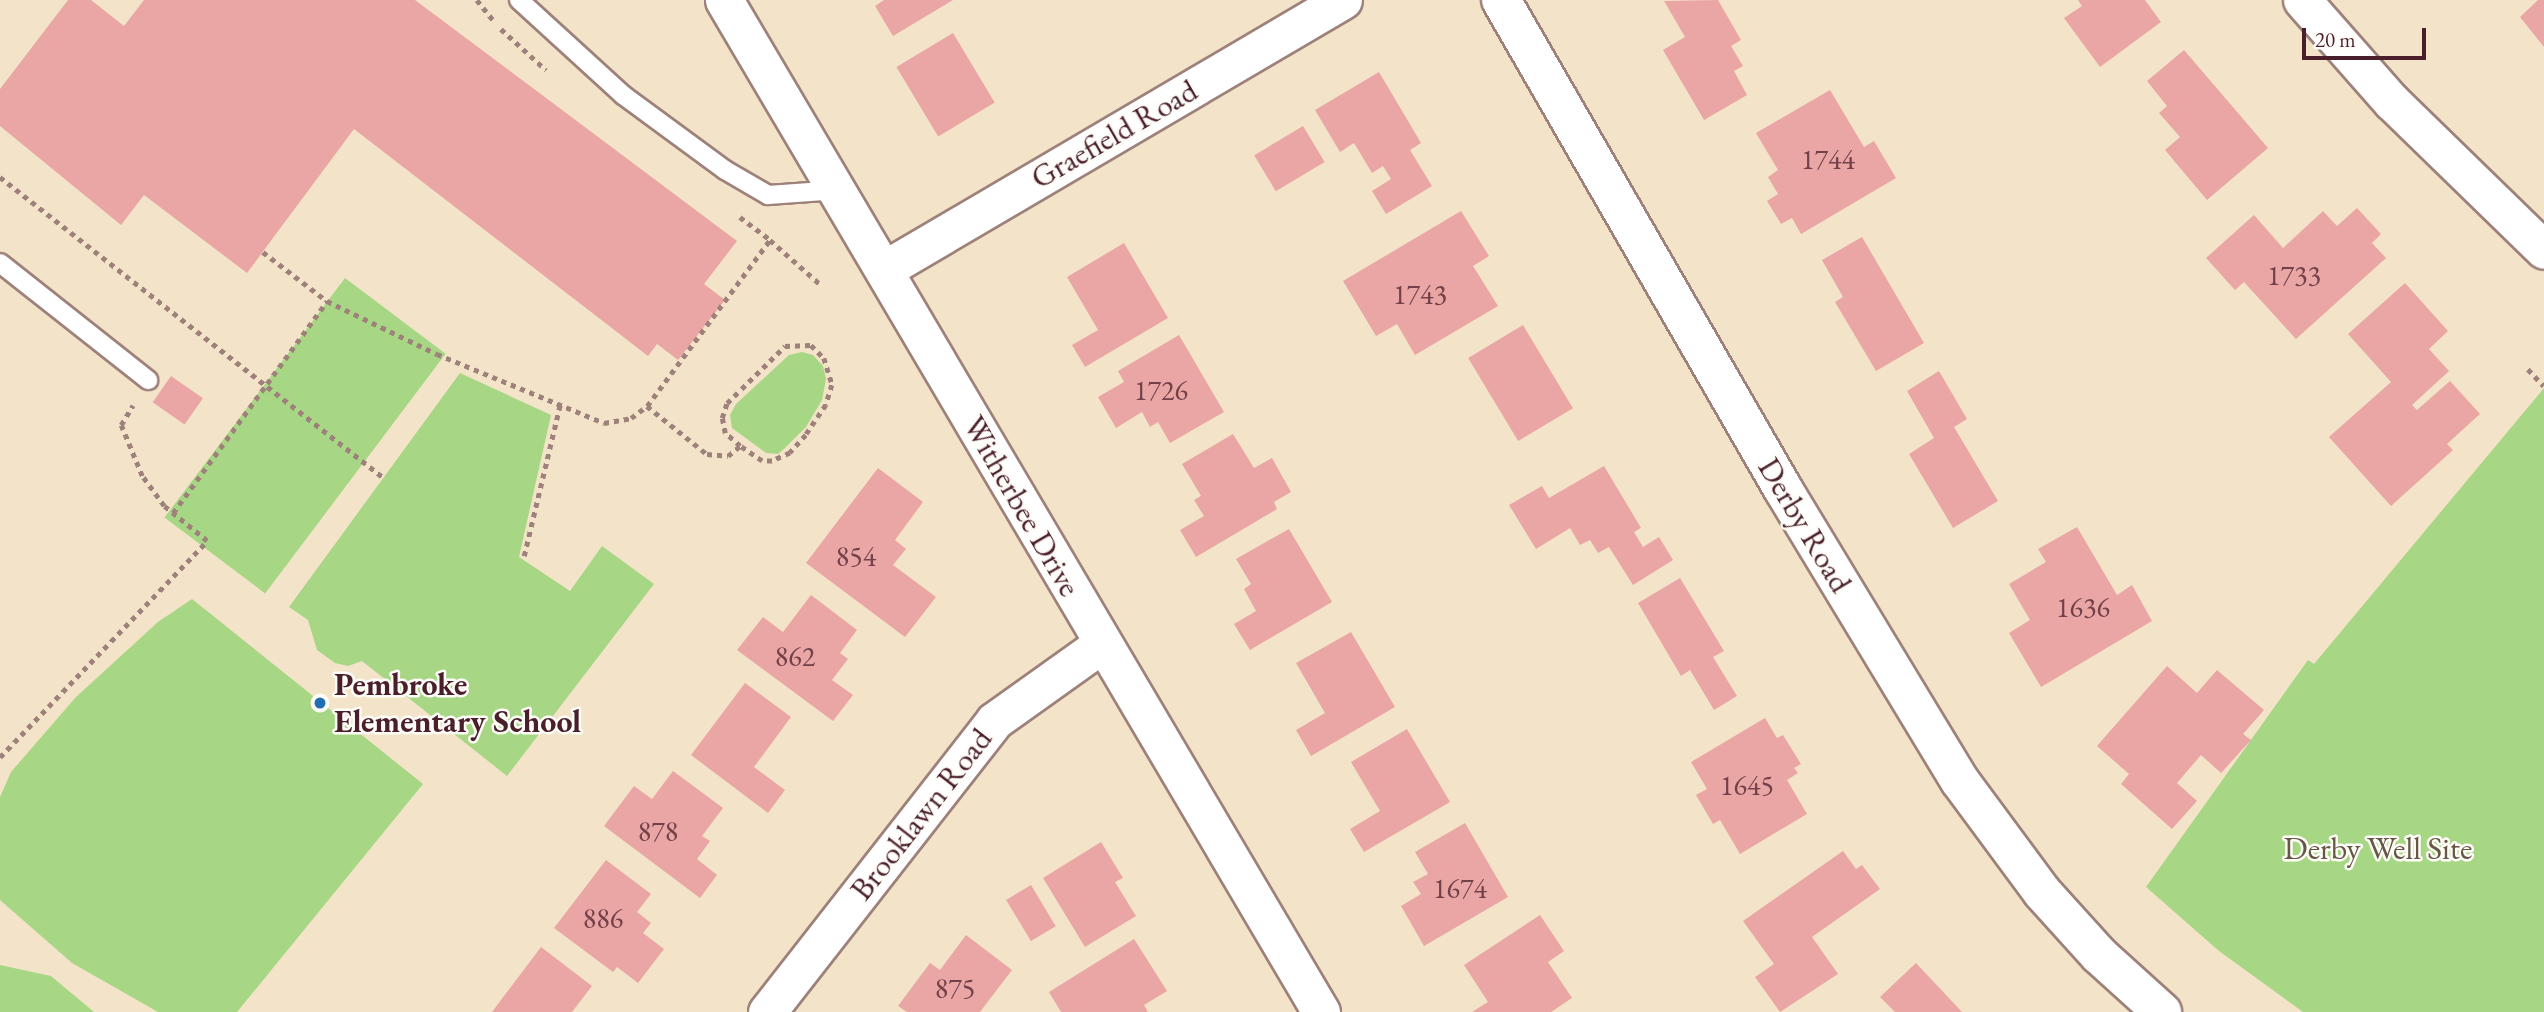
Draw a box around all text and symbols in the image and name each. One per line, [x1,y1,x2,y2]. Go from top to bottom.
scale bar [2306,14,2430,58]
text: 20 m [2315,26,2356,53]
street label: Graefield Road [1024,71,1204,197]
house number: 1744 [1801,142,1855,176]
house number: 1733 [2267,258,2321,292]
house number: 1743 [1393,277,1447,311]
house number: 1726 [1134,373,1188,407]
street label: Witherbee Drive [955,409,1089,603]
street label: Derby Road [1750,451,1860,599]
house number: 854 [836,539,876,573]
house number: 1636 [2056,590,2110,624]
house number: 862 [775,639,815,673]
place label: Pembroke Elementary School [334,666,581,741]
marker: Pembroke Elementary School [312,695,328,711]
street label: Brooklawn Road [842,720,1000,908]
house number: 1645 [1720,768,1774,802]
house number: 878 [638,814,678,848]
park label: Derby Well Site [2284,829,2472,867]
house number: 1674 [1433,871,1487,905]
house number: 886 [583,901,623,935]
house number: 875 [935,971,975,1005]

